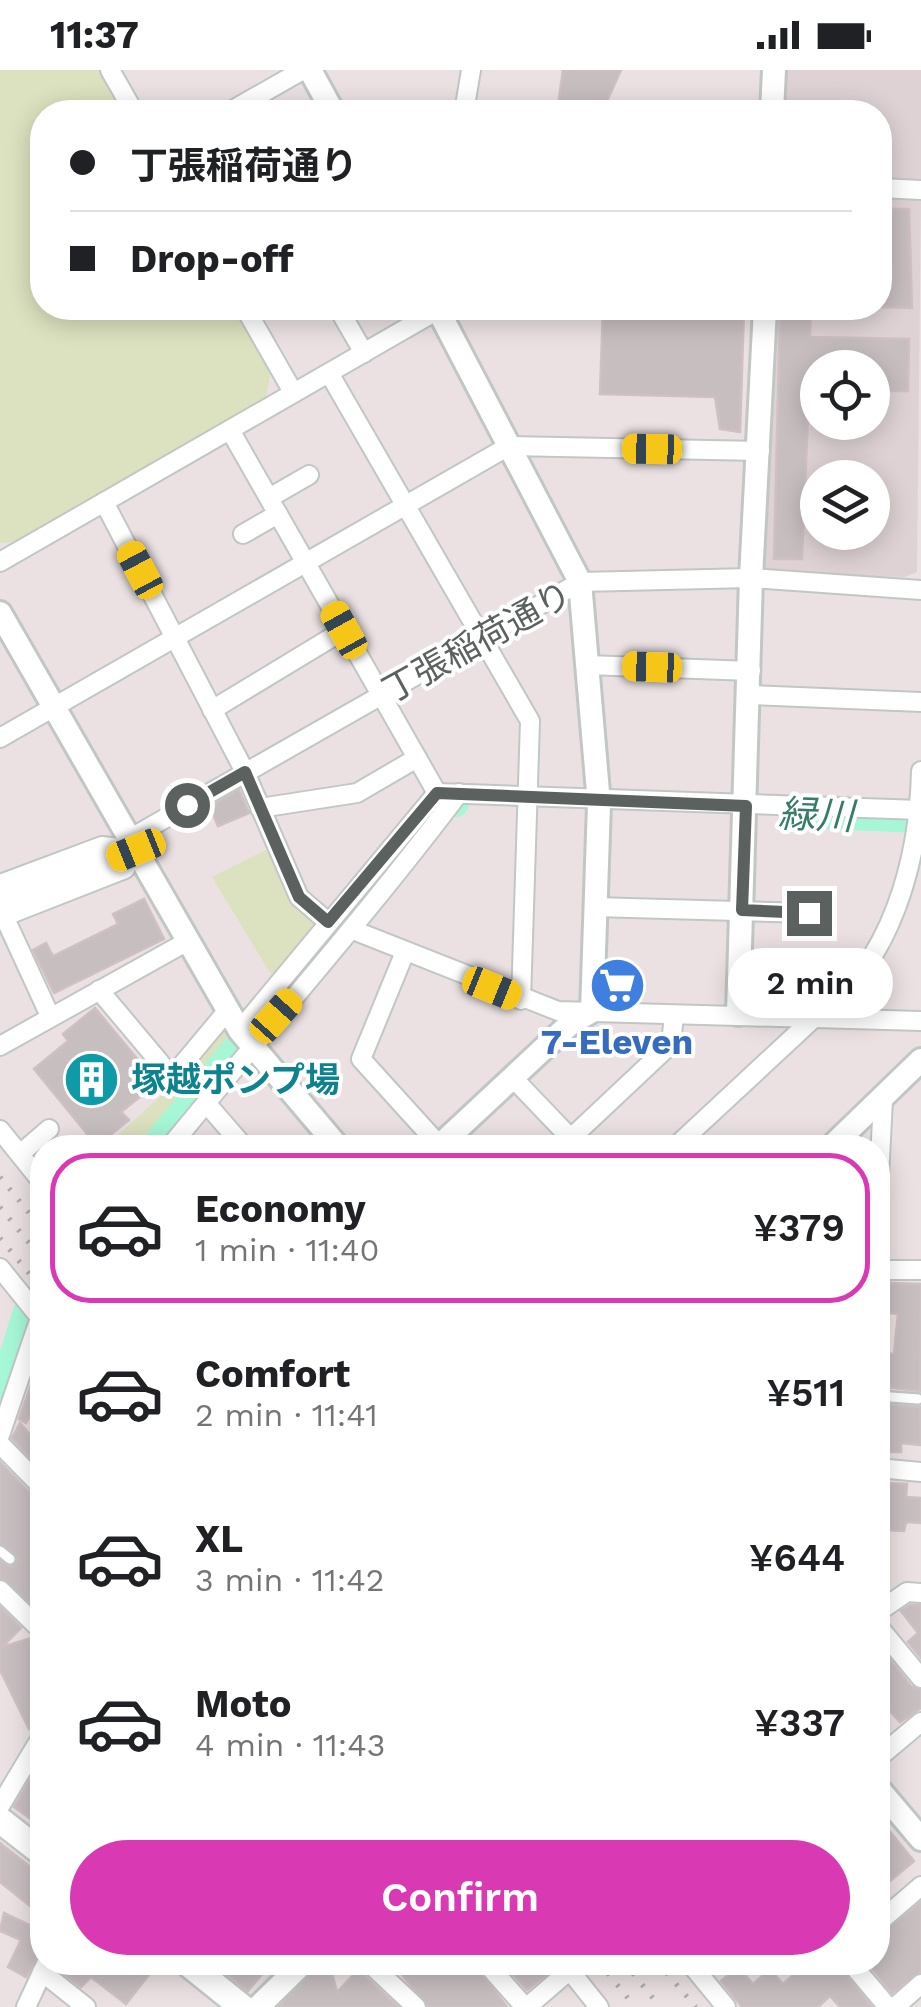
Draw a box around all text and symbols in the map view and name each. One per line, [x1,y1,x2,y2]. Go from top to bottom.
text: 11:37 [50,13,139,57]
text: 丁張稲荷通り [130,144,358,188]
text: Drop-off [130,237,294,281]
map controls [800,350,890,550]
button: locate [800,350,890,440]
car [622,433,682,465]
button: layers [800,460,890,550]
car [113,536,167,604]
street label: 丁張稲荷通り [375,573,579,711]
car [316,596,372,664]
car [621,651,683,683]
route start [165,783,210,828]
water label: 緑川 [777,792,859,838]
car [103,825,169,875]
route end [787,891,832,936]
callout: 2 min [726,948,892,1018]
supermarket icon: 7-Eleven [587,956,647,1016]
car [459,963,525,1013]
text: 2 min [767,964,854,1002]
car [245,984,307,1048]
place label: 7-Eleven [541,1021,693,1063]
building icon: 塚越ポンプ場 [62,1050,122,1110]
place label: 塚越ポンプ場 [131,1059,340,1101]
icon: car [75,1183,165,1273]
text: Economy [195,1187,366,1231]
text: ¥379 [753,1206,845,1250]
text: 1 min · 11:40 [195,1231,380,1269]
icon: car [75,1348,165,1438]
text: Comfort [195,1352,350,1396]
text: ¥511 [767,1371,845,1415]
text: 2 min · 11:41 [195,1396,378,1434]
icon: car [75,1513,165,1603]
text: XL [195,1517,243,1561]
text: ¥644 [749,1536,845,1580]
text: 3 min · 11:42 [195,1561,384,1599]
icon: car [75,1678,165,1768]
text: Moto [195,1682,291,1726]
text: ¥337 [754,1701,845,1745]
text: 4 min · 11:43 [195,1726,385,1764]
button: Confirm [70,1840,850,1955]

